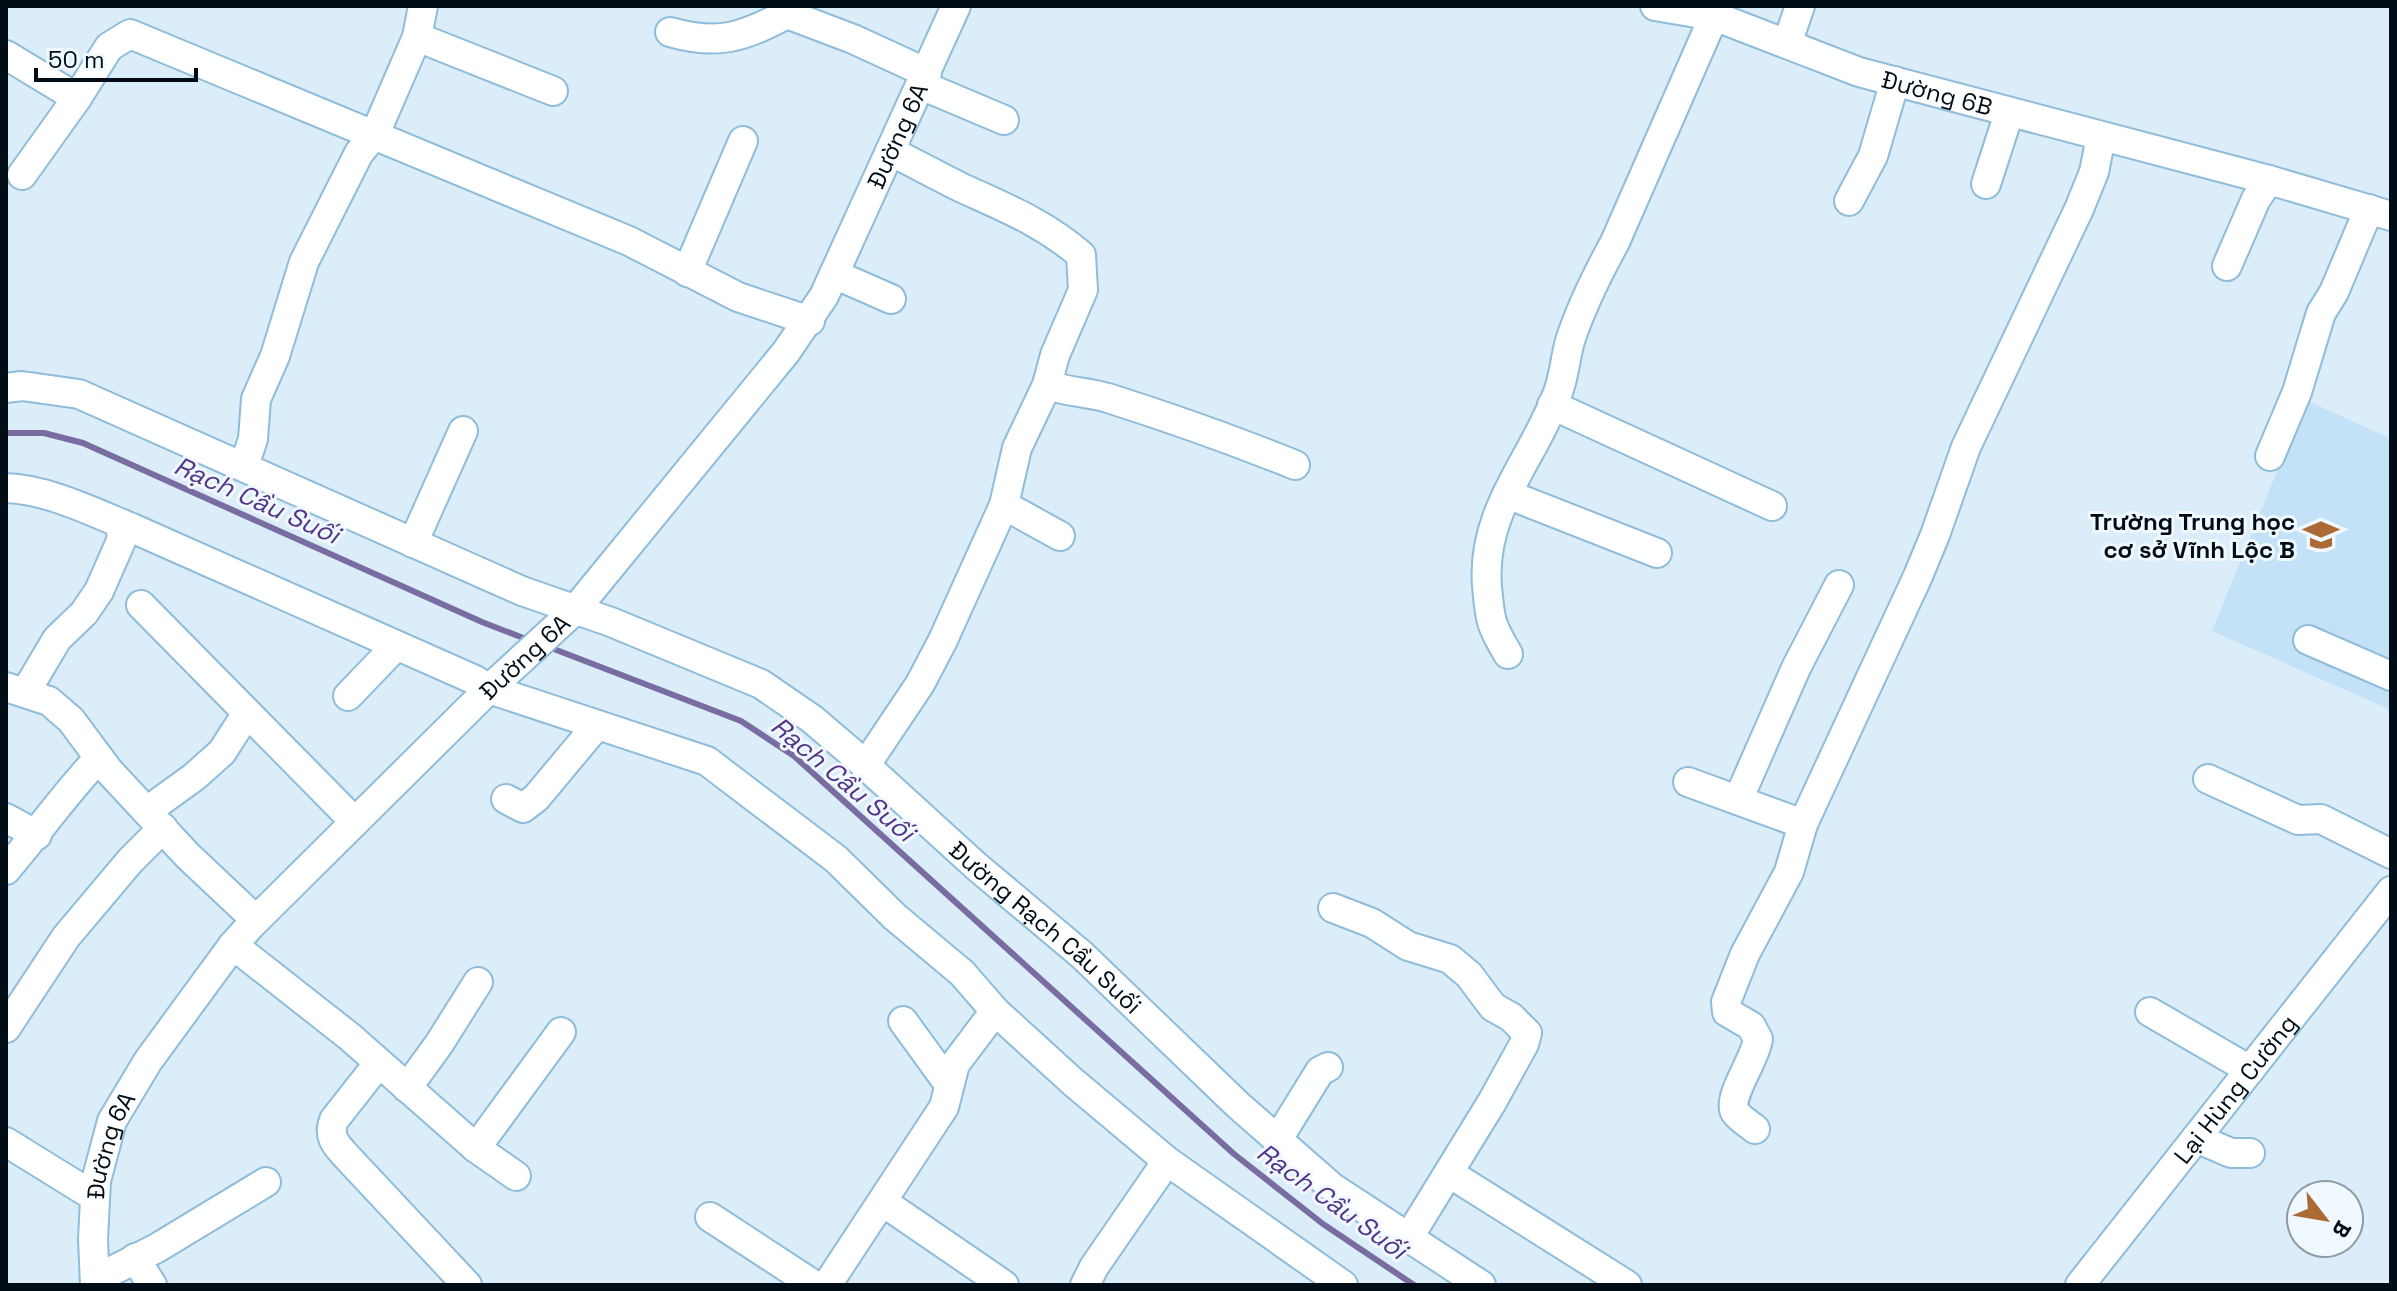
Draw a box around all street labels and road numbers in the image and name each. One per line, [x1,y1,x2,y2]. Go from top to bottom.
street label: Đường 6B [1878,63,1996,122]
street label: Đường 6A [860,78,934,193]
street label: Đường 6A [472,607,576,706]
street label: Đường Rạch Cầu Suối [943,834,1149,1020]
street label: Lại Hùng Cường [2166,1008,2303,1170]
street label: Đường 6A [80,1086,142,1200]

